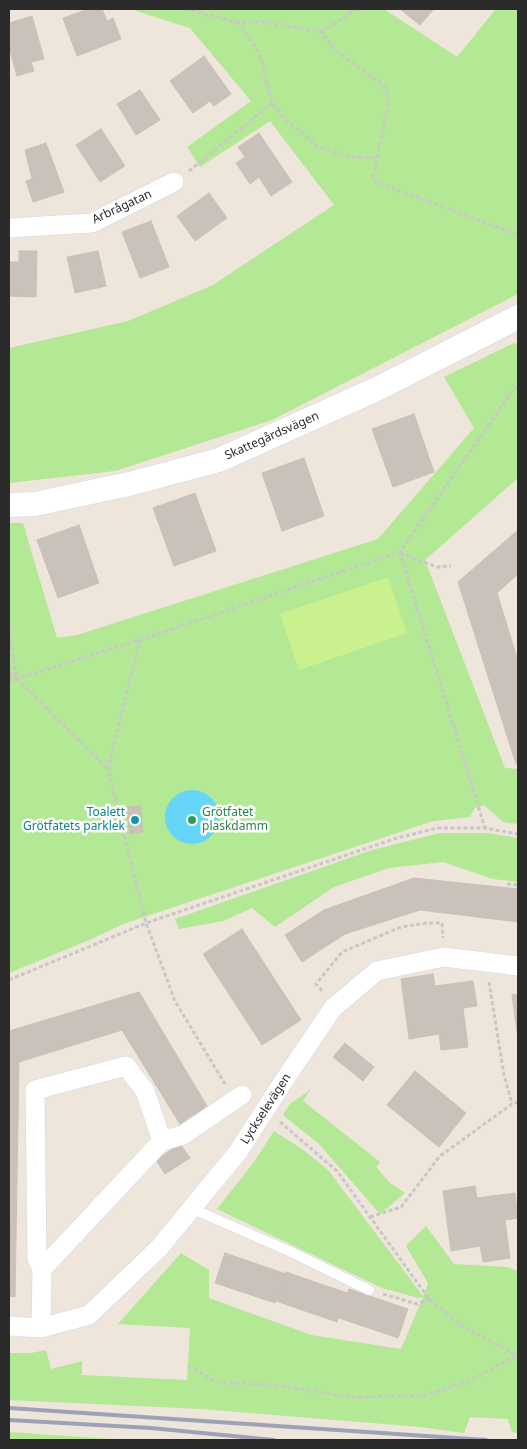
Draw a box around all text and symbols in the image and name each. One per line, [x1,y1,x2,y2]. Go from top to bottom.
street label: Arbrågatan [90,187,154,227]
street label: Skattegårdsvägen [223,409,321,463]
place label: Toalett Grötfatets parklek [23,806,125,834]
place label: Grötfatet plaskdamm [202,806,268,834]
marker: Toalett Grötfatets parklek [129,814,141,826]
marker: Grötfatet plaskdamm [186,814,198,826]
street label: Lyckselevägen [238,1071,294,1147]

